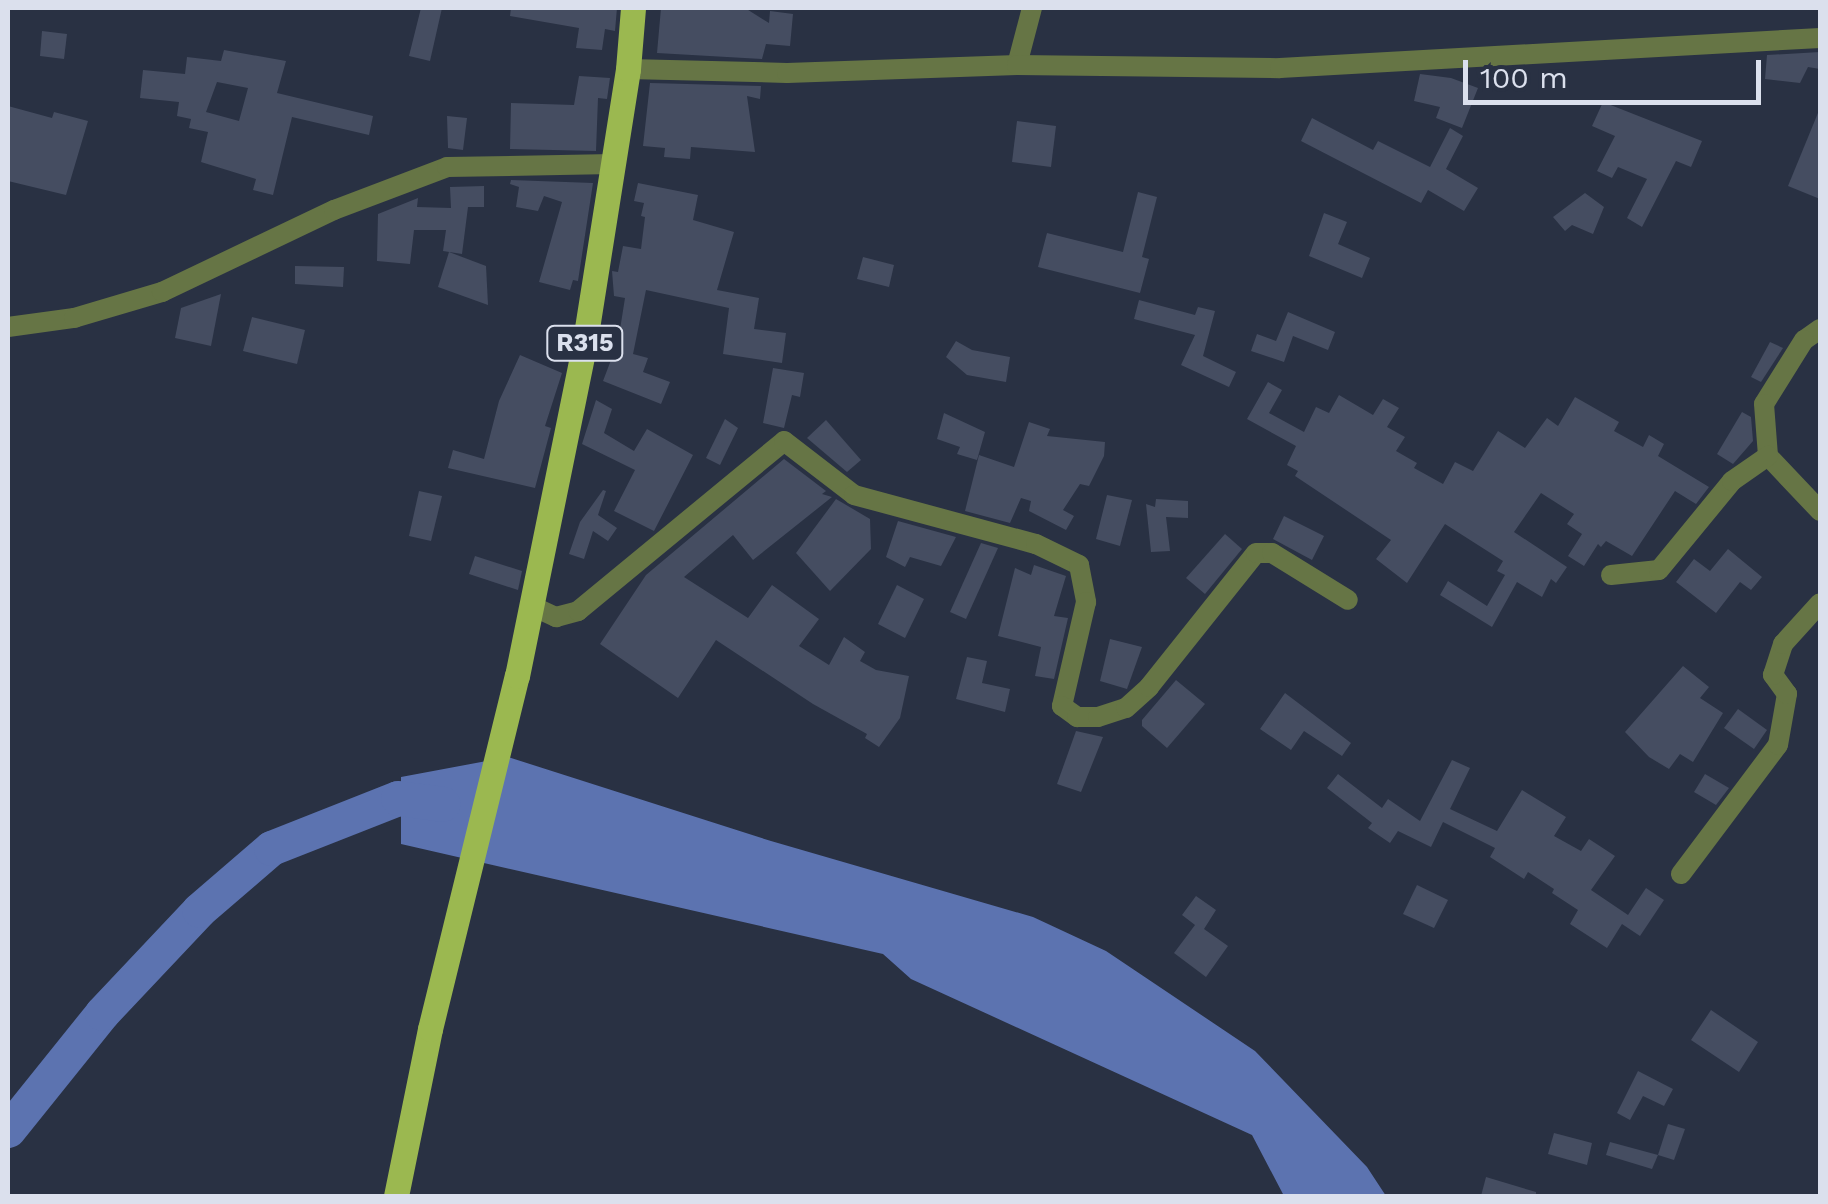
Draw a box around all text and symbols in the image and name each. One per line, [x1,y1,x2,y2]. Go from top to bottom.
scale bar [1468,40,1766,102]
text: 100 m [1480,60,1568,95]
road number: R315 [545,323,625,363]

